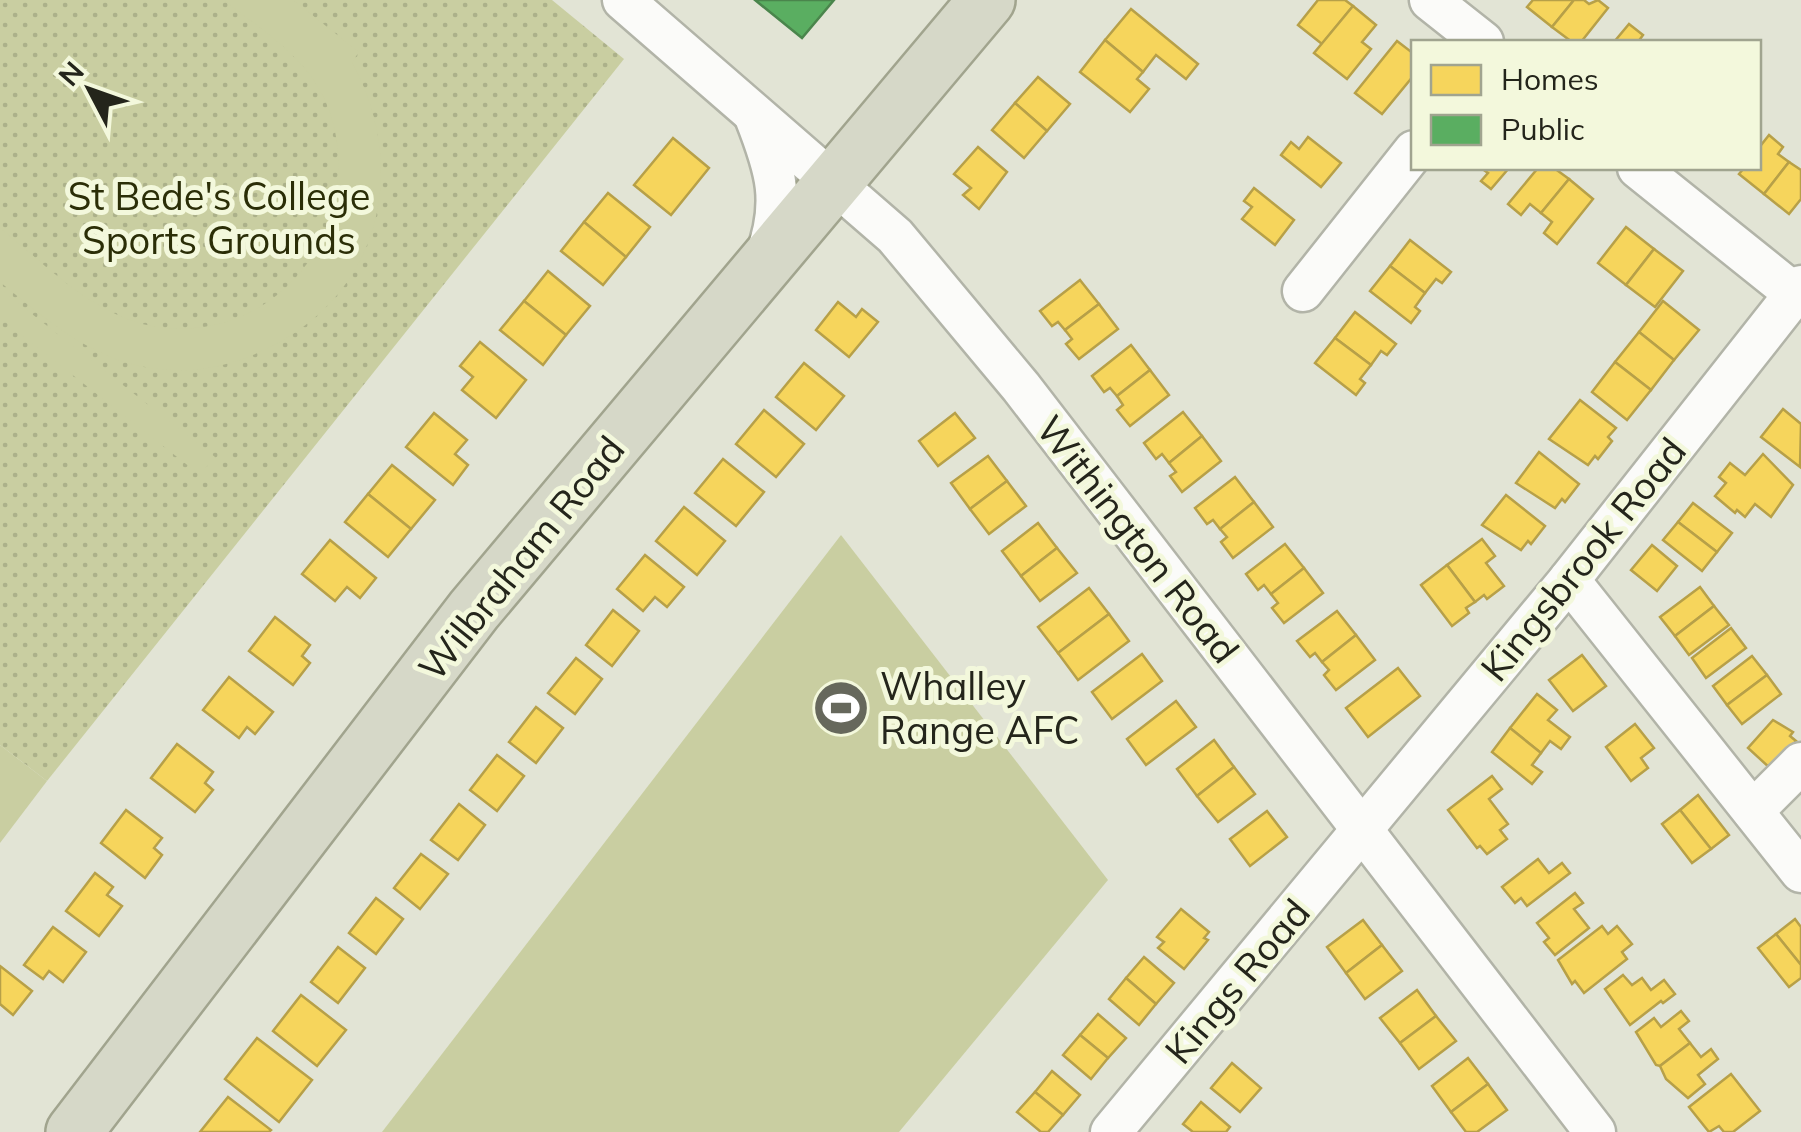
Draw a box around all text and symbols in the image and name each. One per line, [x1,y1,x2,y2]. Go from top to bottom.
north arrow [40,40,140,140]
legend [1411,40,1761,170]
text: N [51,54,91,93]
text: Homes [1501,60,1599,98]
text: Public [1501,110,1585,148]
park label: St Bede's College Sports Grounds [68,172,370,264]
street label: Withington Road [1026,406,1250,672]
street label: Wilbraham Road [408,426,634,690]
street label: Kingsbrook Road [1470,427,1696,691]
place label: Whalley Range AFC [880,662,1079,754]
sports icon: Whalley Range AFC [811,678,871,738]
street label: Kings Road [1154,889,1320,1073]

